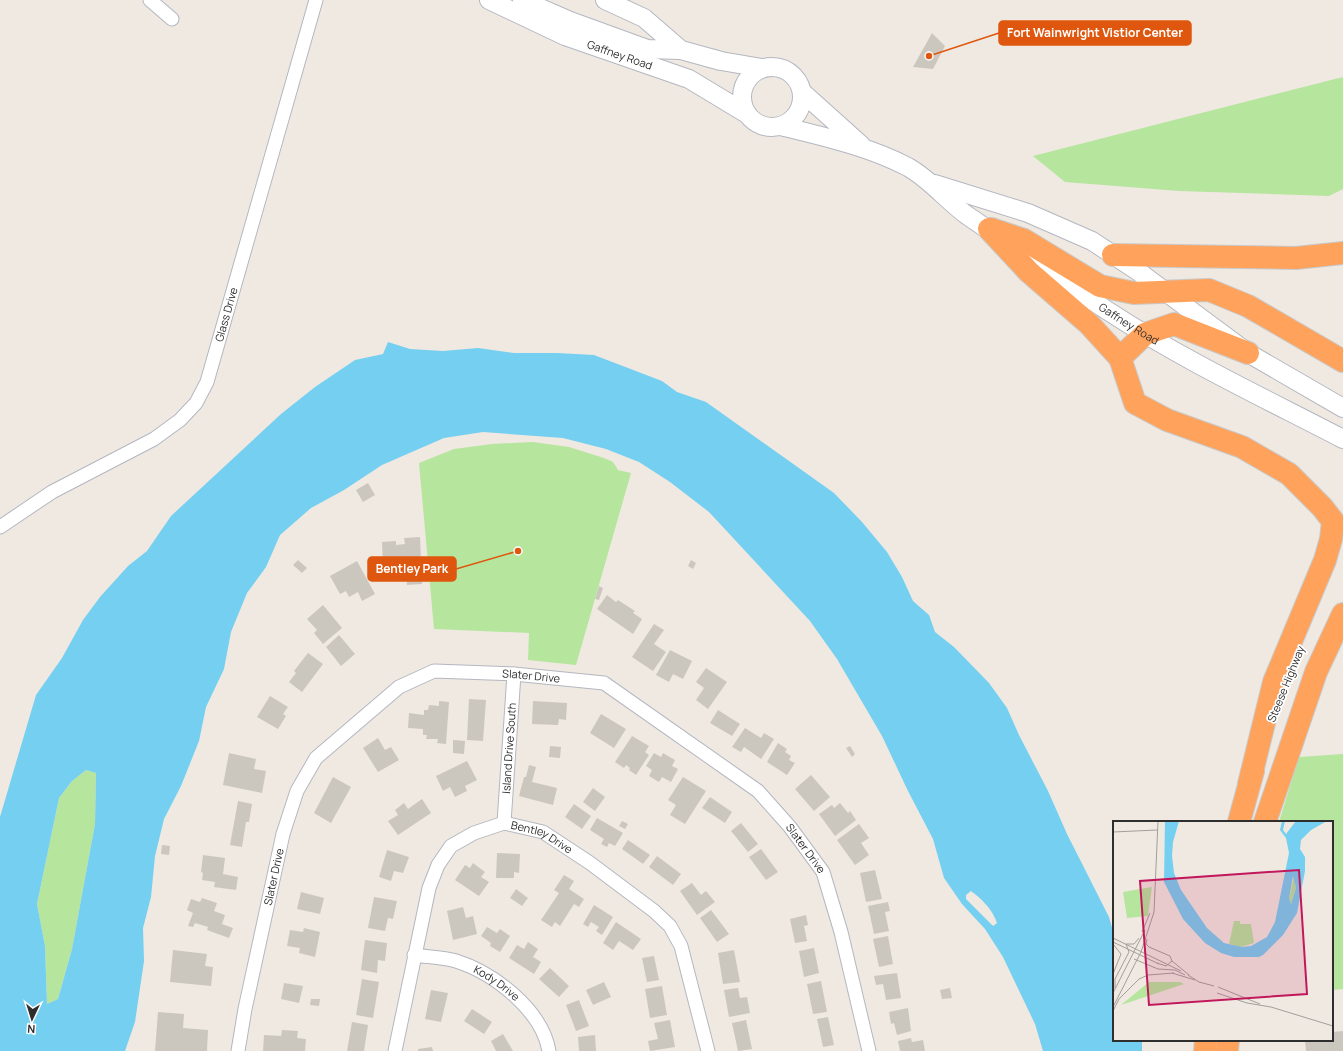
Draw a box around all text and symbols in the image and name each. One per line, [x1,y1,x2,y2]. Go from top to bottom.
callout: Fort Wainwright Vistior Center [999,21,1191,45]
text: Fort Wainwright Vistior Center [1007,24,1183,41]
street label: Gaffney Road [585,36,655,73]
street label: Glass Drive [211,285,241,343]
street label: Gaffney Road [1096,299,1162,348]
callout: Bentley Park [368,557,456,581]
text: Bentley Park [376,560,449,577]
street label: Steese Highway [1263,643,1308,724]
street label: Slater Drive [502,666,561,686]
street label: Island Drive South [498,702,519,794]
street label: Bentley Drive [510,817,576,857]
street label: Slater Drive [783,820,830,876]
inset map [1113,821,1333,1041]
street label: Slater Drive [260,846,287,907]
street label: Kody Drive [471,961,524,1004]
north arrow [12,999,52,1039]
text: N [27,1022,36,1037]

